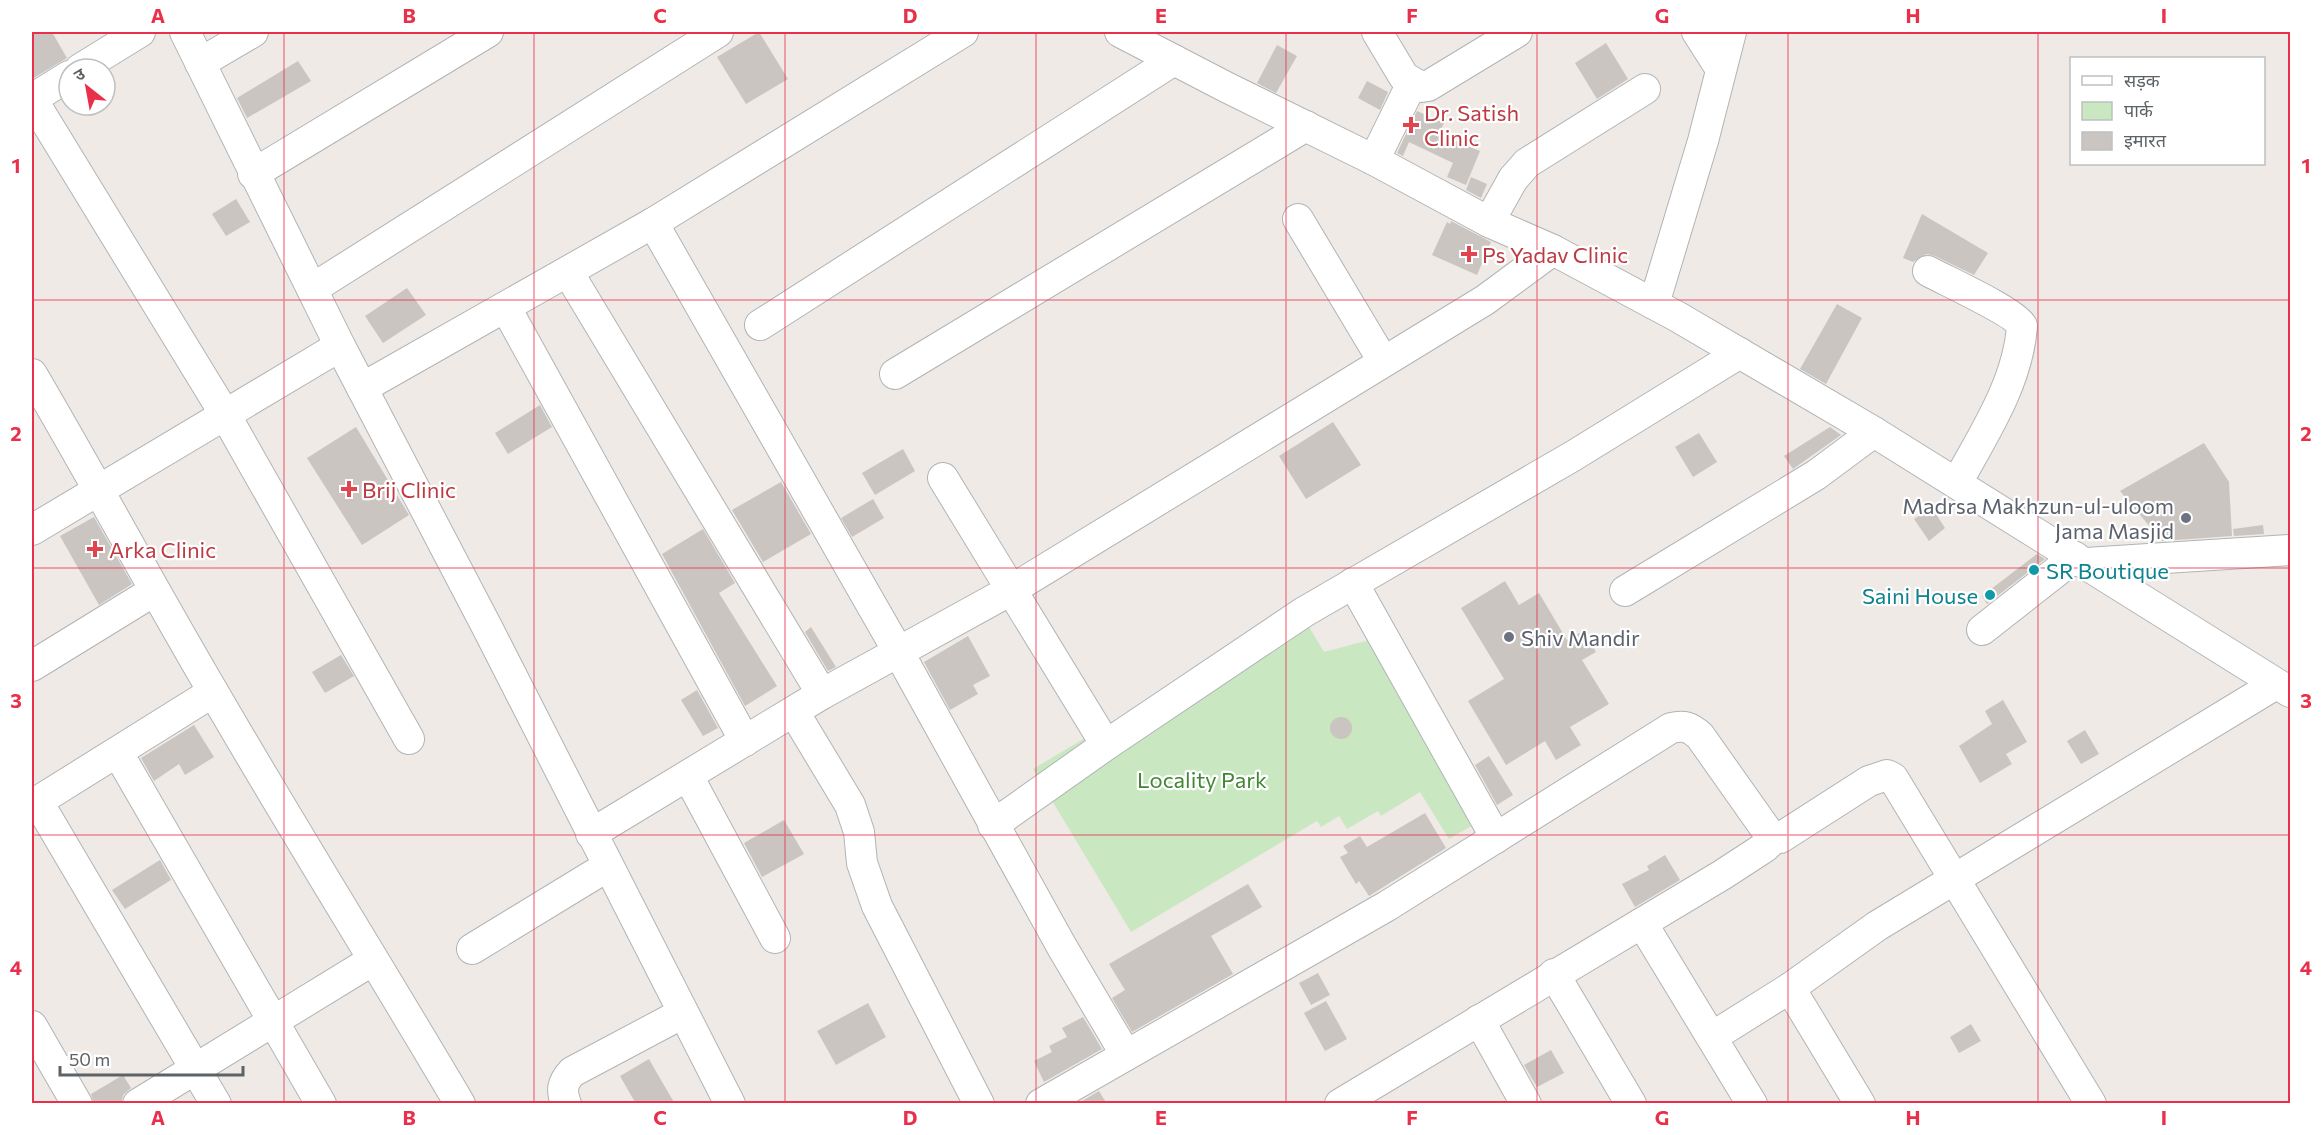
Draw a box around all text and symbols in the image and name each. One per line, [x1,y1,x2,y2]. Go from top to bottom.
text: A [151,3,165,27]
text: B [402,3,416,27]
text: C [653,3,667,27]
text: D [903,3,917,27]
text: E [1155,3,1167,27]
text: F [1406,3,1418,27]
text: G [1655,3,1669,27]
text: H [1906,3,1921,27]
text: I [2161,3,2167,27]
north arrow [57,57,117,117]
legend [2070,57,2265,165]
text: उ [70,63,88,84]
text: सड़क [2124,69,2161,91]
place label: Dr. Satish Clinic [1424,99,1519,151]
text: पार्क [2124,99,2154,121]
marker: Dr. Satish Clinic [1402,116,1420,134]
text: इमारत [2124,129,2167,151]
text: 1 [11,153,21,177]
text: 1 [2301,153,2311,177]
place label: Ps Yadav Clinic [1482,241,1628,268]
marker: Ps Yadav Clinic [1460,245,1478,263]
text: 2 [10,421,22,445]
text: 2 [2300,421,2312,445]
place label: Brij Clinic [362,476,456,503]
marker: Brij Clinic [340,480,358,498]
place label: Madrsa Makhzun-ul-uloom Jama Masjid [1902,492,2174,544]
marker: Madrsa Makhzun-ul-uloom Jama Masjid [2179,511,2193,525]
place label: Arka Clinic [109,536,216,563]
marker: Arka Clinic [86,540,104,558]
place label: SR Boutique [2046,557,2169,584]
marker: SR Boutique [2027,563,2041,577]
place label: Saini House [1862,582,1978,609]
marker: Saini House [1983,588,1997,602]
place label: Shiv Mandir [1521,624,1640,651]
marker: Shiv Mandir [1502,630,1516,644]
text: 3 [10,688,22,712]
text: 3 [2300,688,2312,712]
park label: Locality Park [1137,766,1267,793]
text: 4 [10,955,22,979]
text: 4 [2300,955,2312,979]
scale bar [60,1039,243,1077]
text: 50 m [69,1048,110,1070]
text: A [151,1105,165,1129]
text: B [402,1105,416,1129]
text: C [653,1105,667,1129]
text: D [903,1105,917,1129]
text: E [1155,1105,1167,1129]
text: F [1406,1105,1418,1129]
text: G [1655,1105,1669,1129]
text: H [1906,1105,1921,1129]
text: I [2161,1105,2167,1129]

